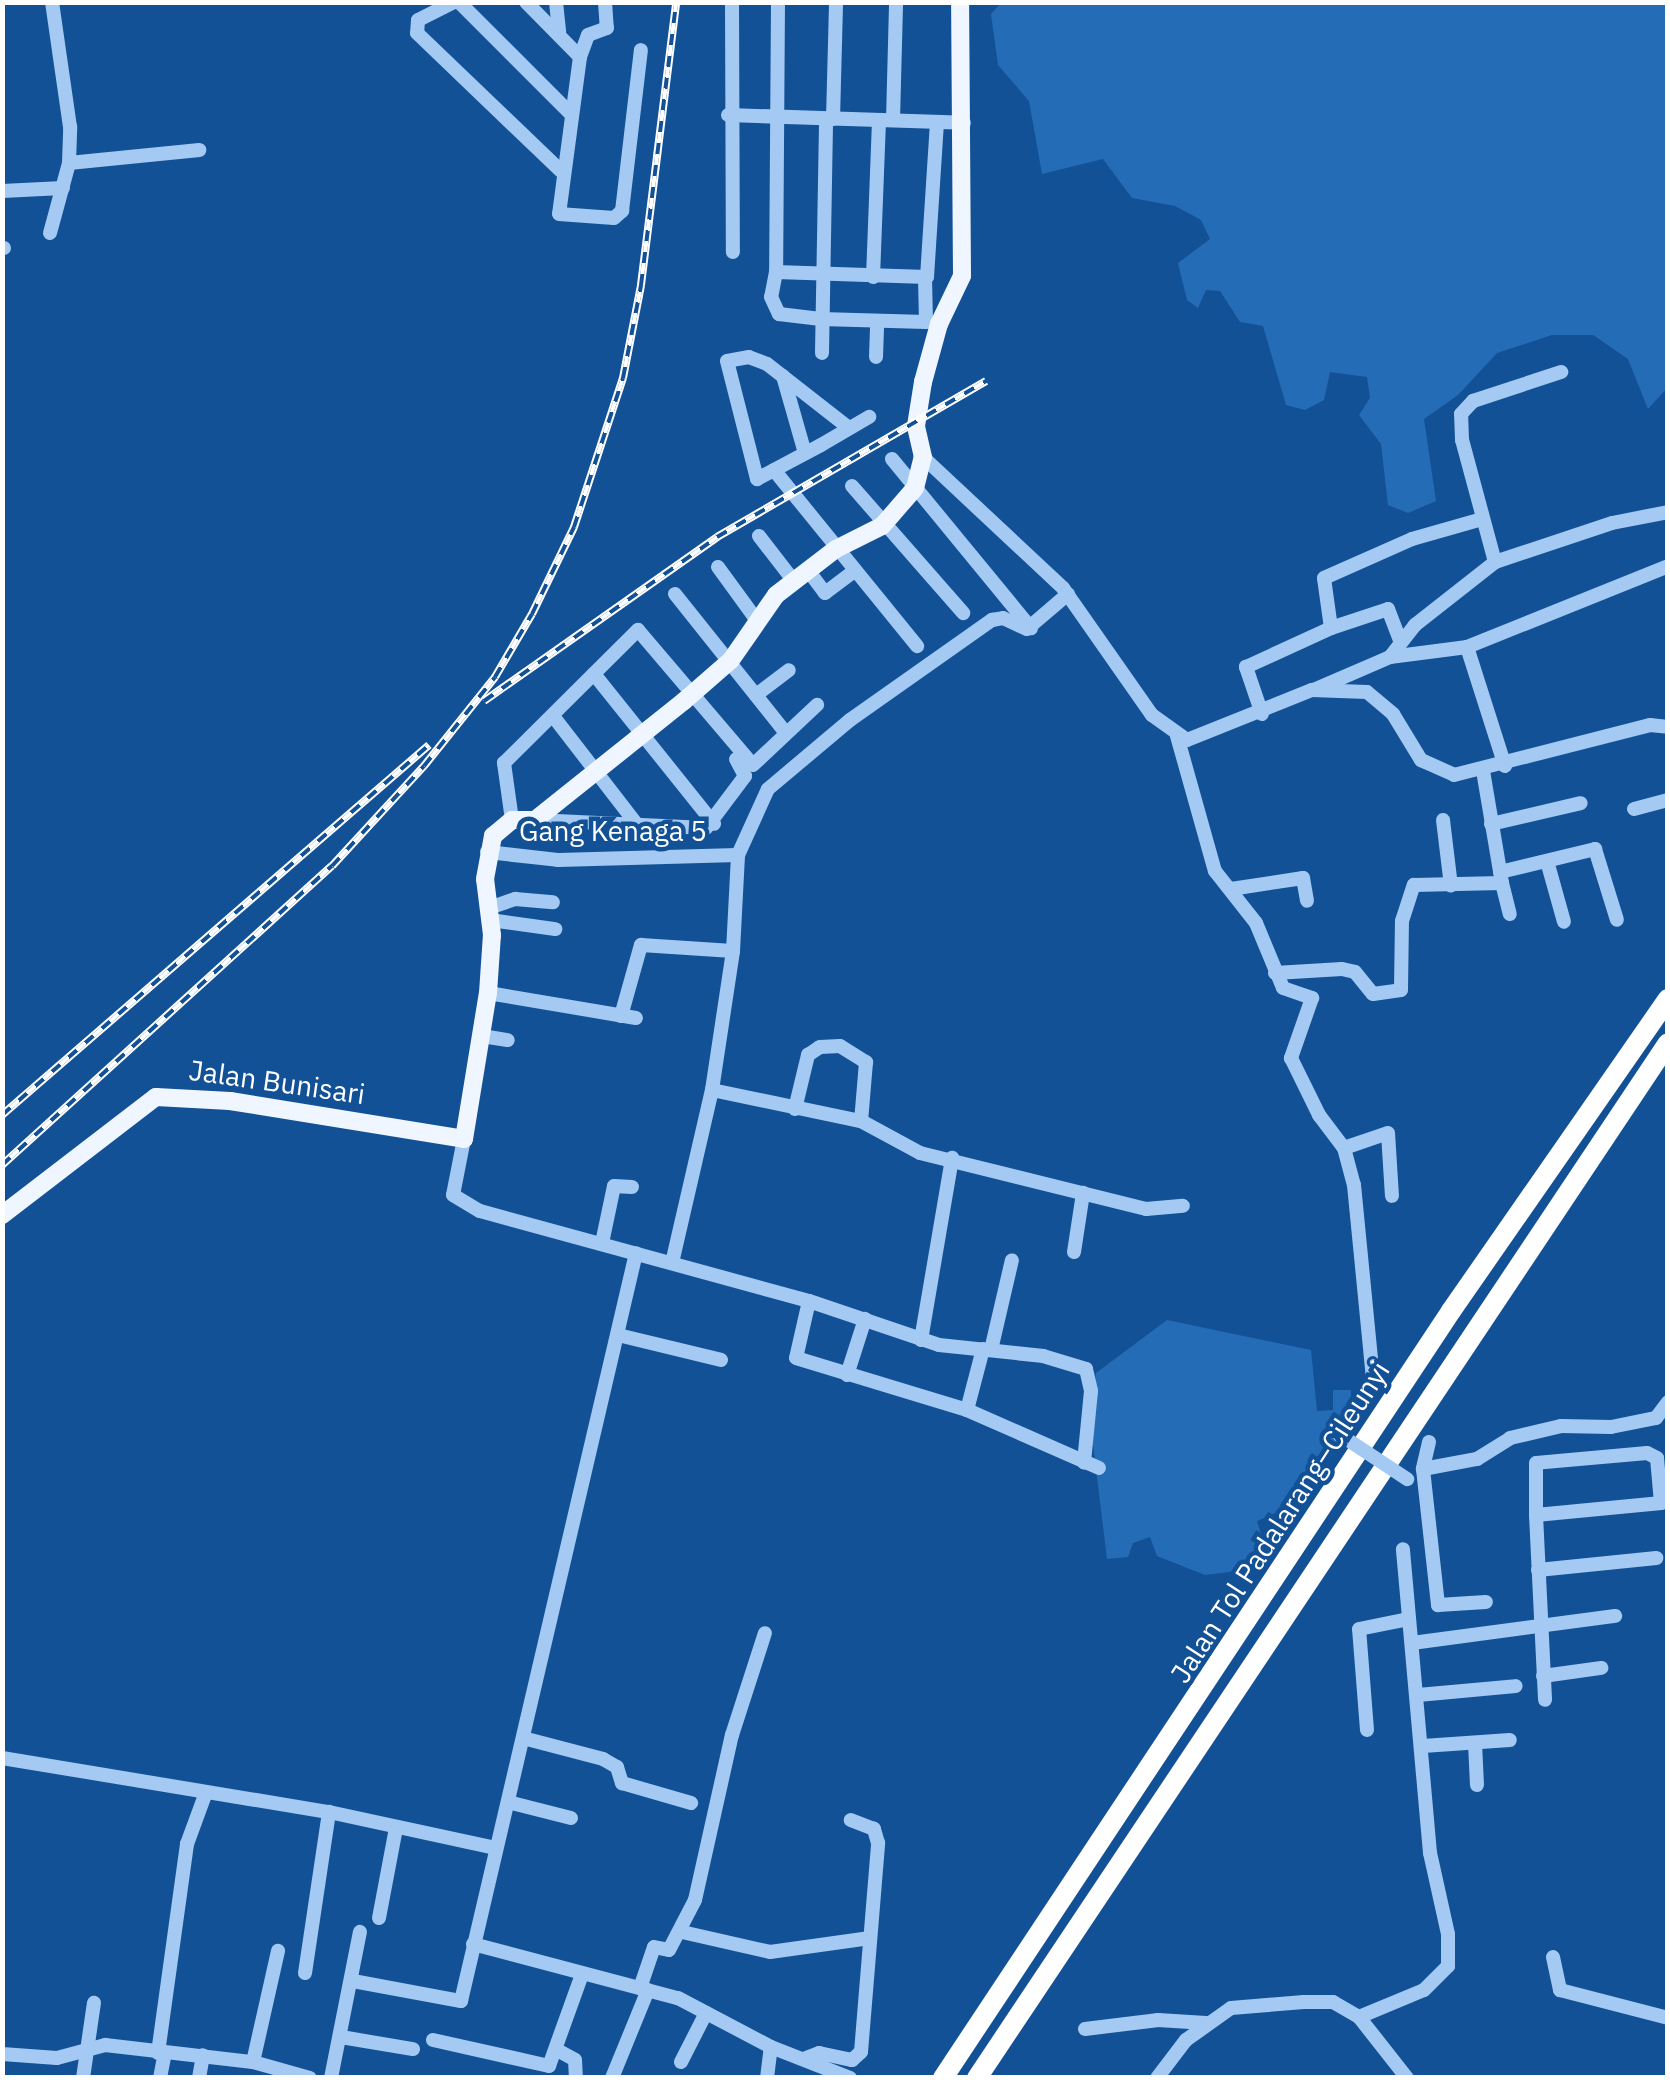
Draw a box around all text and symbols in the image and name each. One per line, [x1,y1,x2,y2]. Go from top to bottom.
street label: Gang Kenaga 5 [519,814,707,848]
street label: Jalan Bunisari [187,1053,367,1111]
street label: Jalan Tol Padalarang–Cileunyi [1163,1355,1397,1689]

